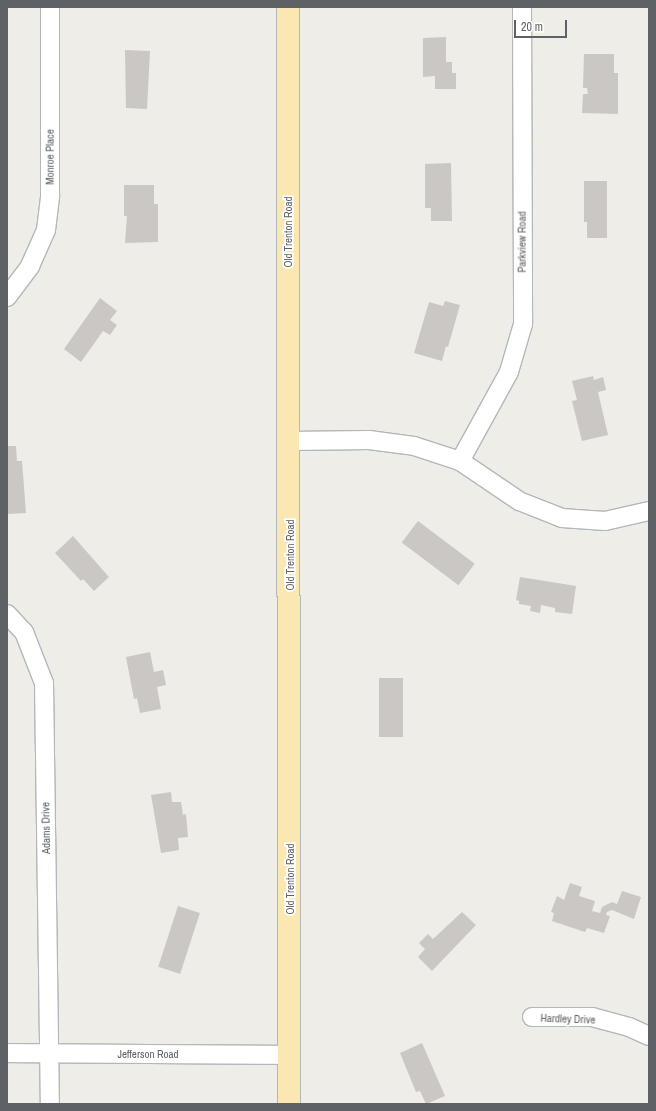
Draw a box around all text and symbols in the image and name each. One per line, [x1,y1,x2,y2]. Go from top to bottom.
scale bar [516,12,569,38]
text: 20 m [521,19,543,35]
street label: Monroe Place [43,129,57,185]
street label: Old Trenton Road [281,196,295,268]
street label: Parkview Road [515,211,529,273]
street label: Old Trenton Road [283,519,297,591]
street label: Adams Drive [39,802,53,854]
street label: Old Trenton Road [283,843,297,915]
street label: Hardley Drive [540,1011,596,1027]
street label: Jefferson Road [117,1047,179,1061]

